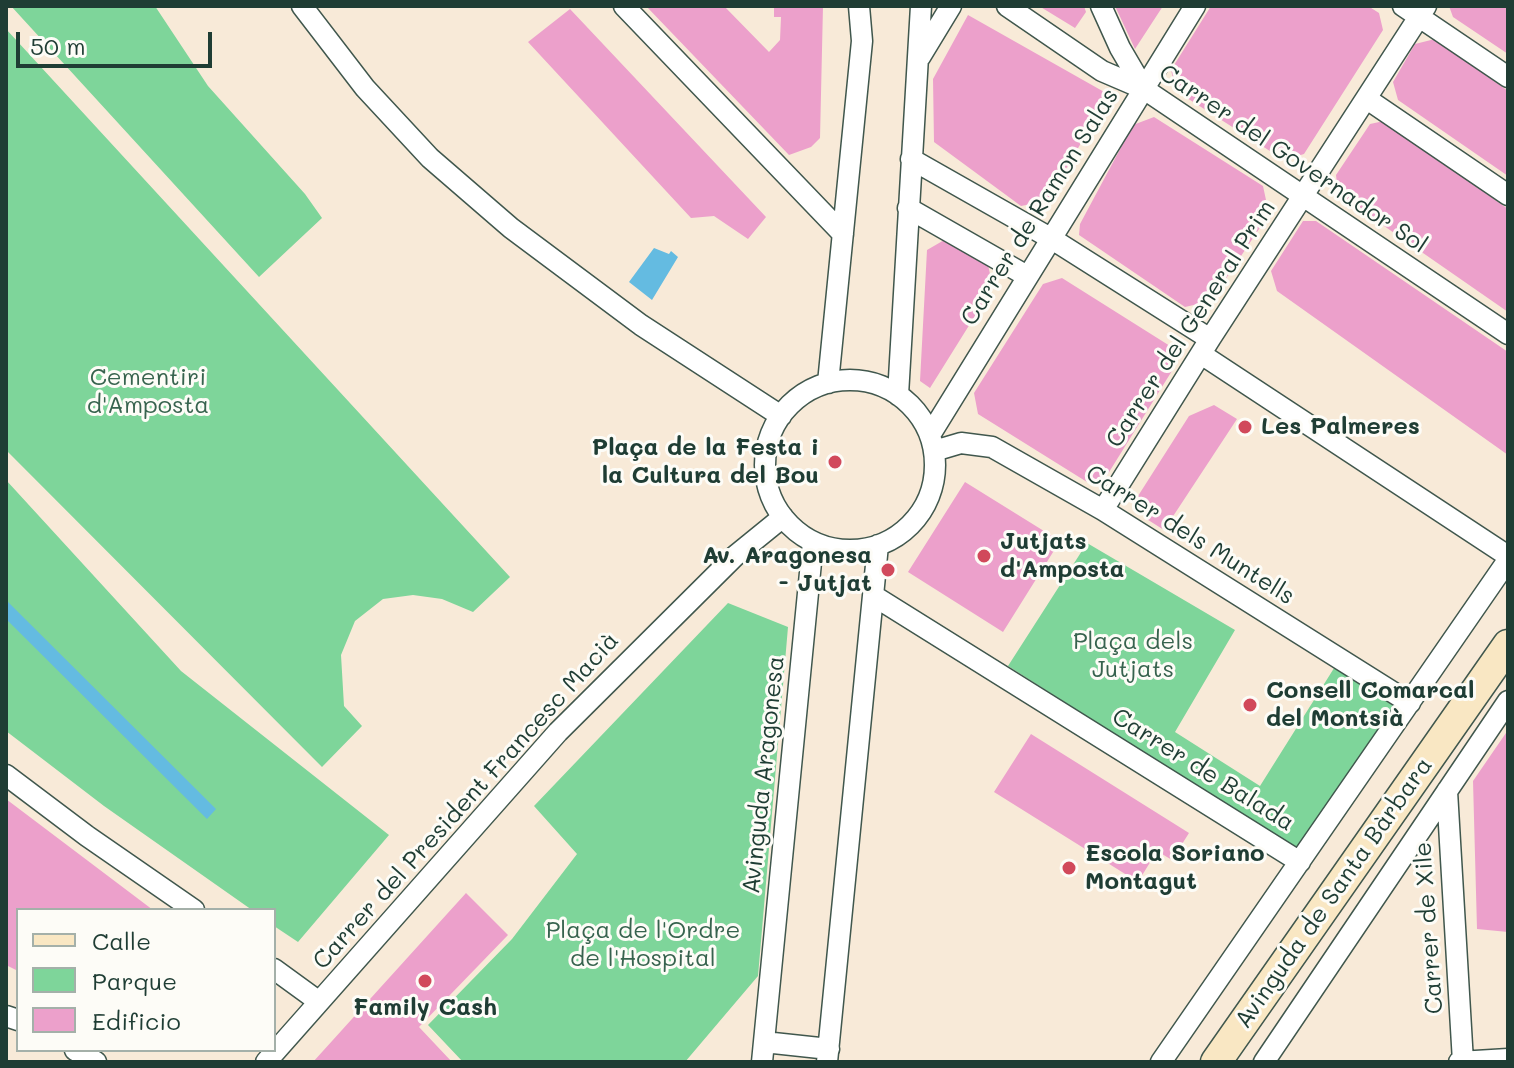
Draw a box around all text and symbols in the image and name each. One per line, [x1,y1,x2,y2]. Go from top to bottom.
scale bar [20,16,216,66]
text: 50 m [30,30,86,61]
street label: Carrer del Governador Sol [1153,58,1433,260]
street label: Carrer de Ramon Salas [955,83,1125,331]
street label: Carrer del General Prim [1100,195,1282,453]
park label: Cementiri d'Amposta [87,364,209,420]
place label: Les Palmeres [1261,413,1420,441]
marker: Les Palmeres [1236,418,1254,436]
place label: Plaça de la Festa i la Cultura del Bou [592,434,819,490]
marker: Plaça de la Festa i la Cultura del Bou [826,453,844,471]
street label: Carrer dels Muntells [1080,459,1300,611]
place label: Jutjats d'Amposta [1000,528,1125,584]
place label: Av. Aragonesa - Jutjat [702,542,872,598]
marker: Jutjats d'Amposta [975,547,993,565]
marker: Av. Aragonesa - Jutjat [879,561,897,579]
street label: Carrer del President Francesc Macià [307,627,625,975]
park label: Plaça dels Jutjats [1073,628,1193,684]
street label: Avinguda Aragonesa [737,655,791,895]
place label: Consell Comarcal del Montsià [1266,677,1474,733]
marker: Consell Comarcal del Montsià [1241,696,1259,714]
street label: Carrer de Balada [1107,702,1299,838]
street label: Avinguda de Santa Bàrbara [1229,752,1439,1034]
place label: Escola Soriano Montagut [1085,840,1265,896]
street label: Carrer de Xile [1409,841,1449,1015]
marker: Escola Soriano Montagut [1060,859,1078,877]
legend [16,908,276,1052]
park label: Plaça de l'Ordre de l'Hospital [546,917,740,973]
text: Calle [92,925,151,956]
text: Parque [92,965,177,996]
marker: Family Cash [416,972,434,990]
place label: Family Cash [353,994,497,1022]
text: Edificio [92,1005,181,1036]

